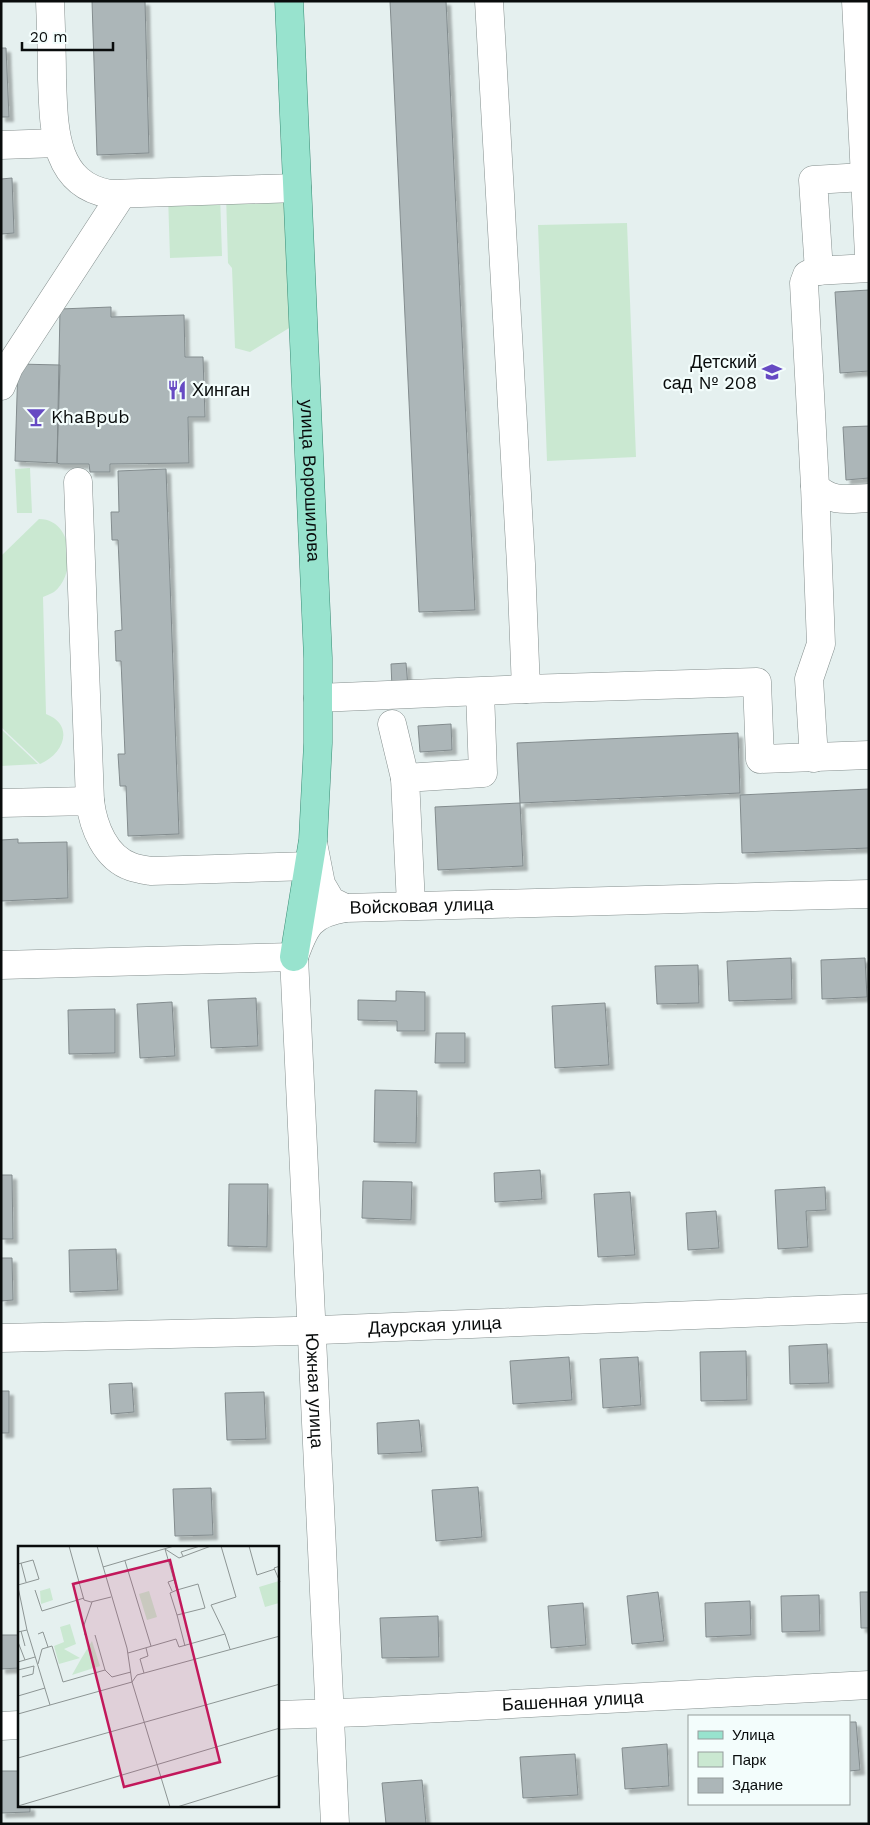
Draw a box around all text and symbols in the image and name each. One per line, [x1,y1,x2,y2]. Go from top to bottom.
scale bar [22,20,114,52]
text: 20 m [30,28,68,46]
place label: Детский сад № 208 [663,351,757,393]
school or university icon: Детский сад № 208 [761,361,783,383]
restaurant icon: Хинган [166,379,188,401]
place label: Хинган [192,379,250,400]
street label: улица Ворошилова [297,399,325,563]
bar icon: KhaBpub [25,406,47,428]
place label: KhaBpub [51,406,130,427]
street label: Войсковая улица [349,893,495,918]
street label: Даурская улица [368,1312,503,1338]
street label: Южная улица [302,1332,328,1450]
inset map [18,1546,279,1808]
street label: Башенная улица [501,1686,645,1715]
legend [688,1715,850,1805]
text: Улица [732,1726,775,1744]
text: Парк [732,1751,766,1769]
text: Здание [732,1776,783,1794]

